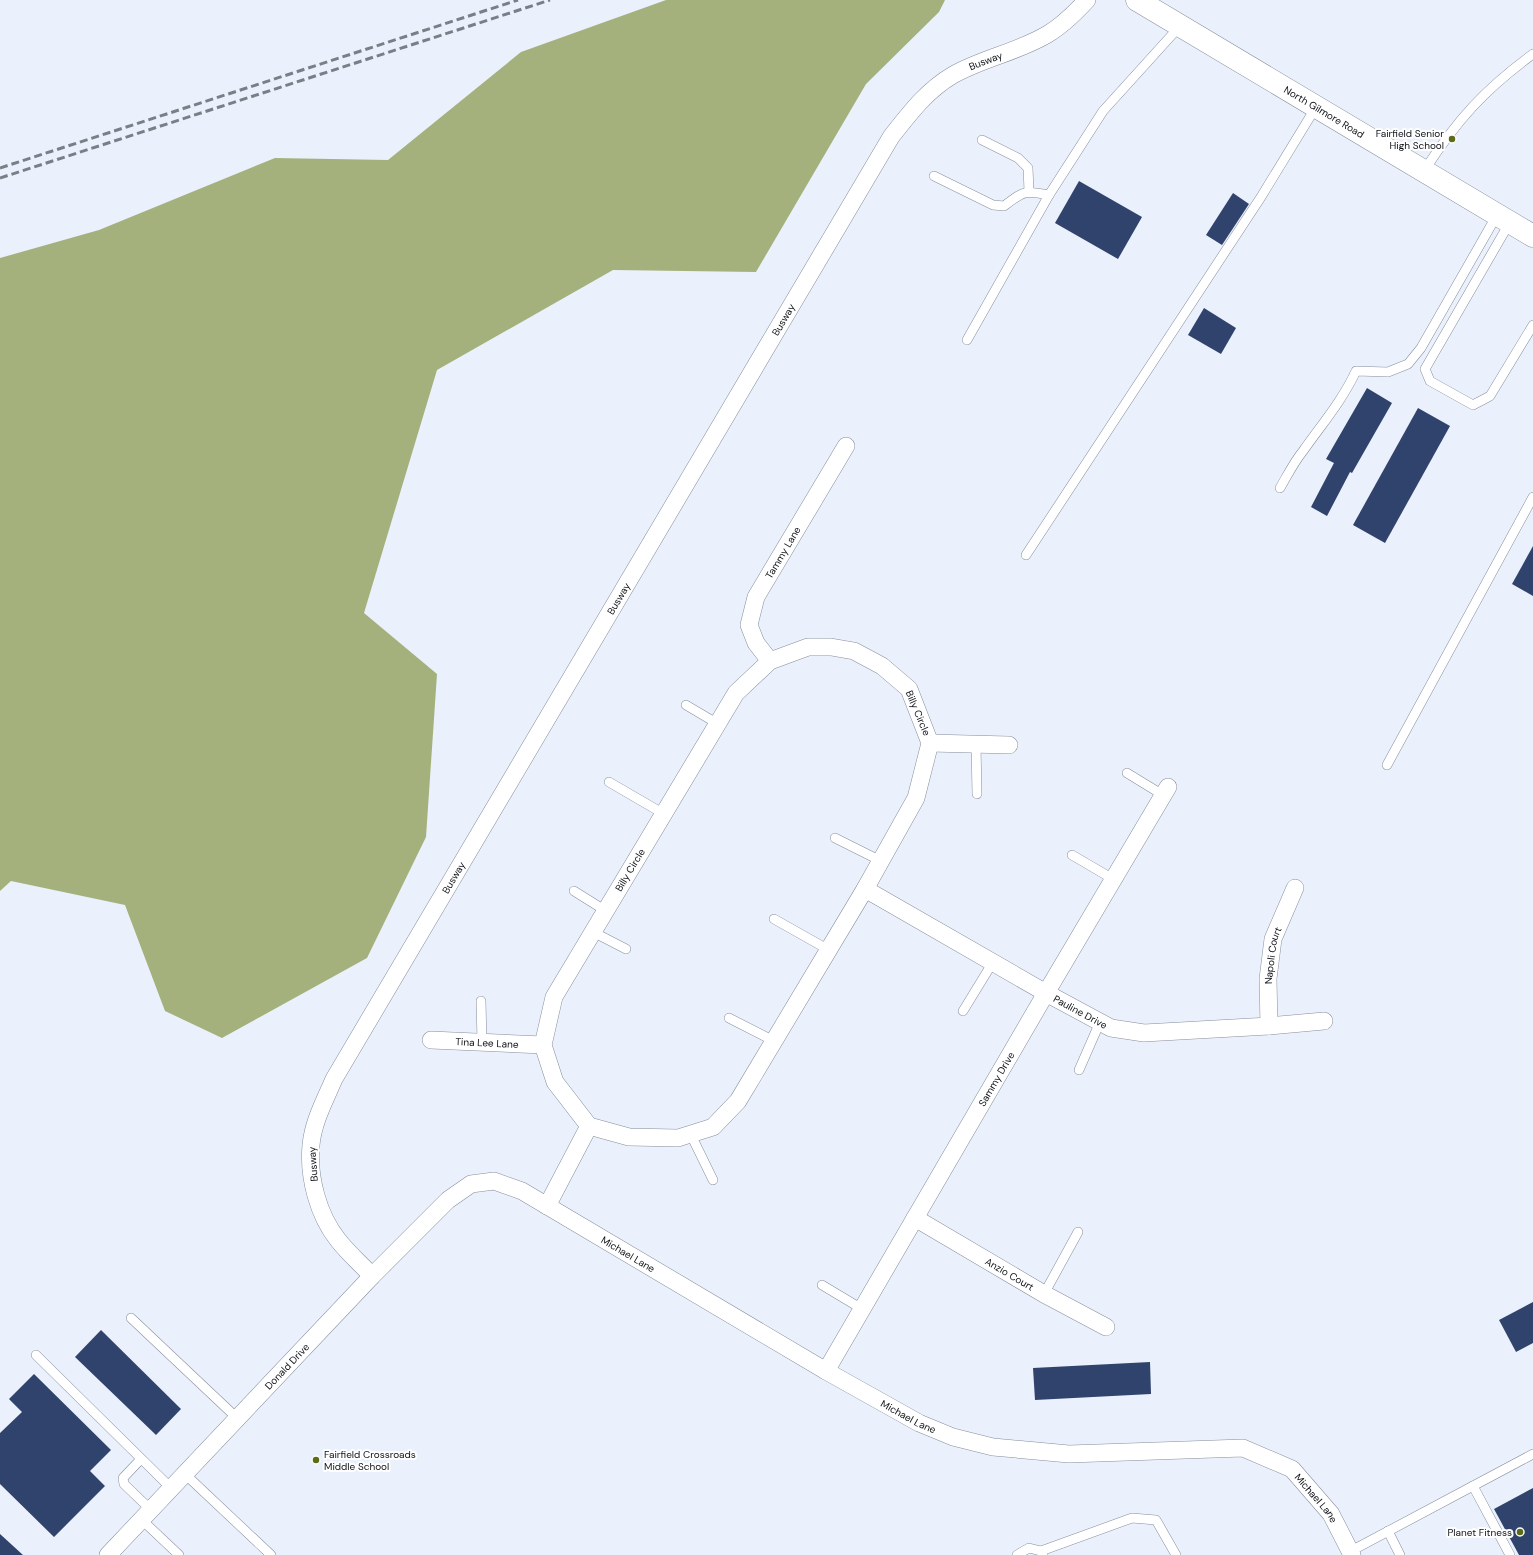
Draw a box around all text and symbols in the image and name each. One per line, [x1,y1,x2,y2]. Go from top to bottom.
street label: Busway [967,48,1005,73]
street label: North Gilmore Road [1282,83,1367,141]
place label: Fairfield Senior High School [1376,127,1444,152]
marker: Fairfield Senior High School [1447,134,1457,144]
street label: Busway [769,301,798,338]
street label: Tammy Lane [762,524,803,581]
street label: Busway [604,580,633,617]
street label: Billy Circle [903,688,933,738]
street label: Billy Circle [612,846,648,894]
street label: Busway [439,859,468,896]
street label: Napoli Court [1261,925,1284,984]
street label: Pauline Drive [1051,992,1110,1032]
street label: Tina Lee Lane [455,1035,519,1050]
street label: Sammy Drive [975,1049,1017,1108]
street label: Busway [305,1146,321,1182]
street label: Michael Lane [599,1233,658,1275]
street label: Anzio Court [983,1254,1037,1293]
street label: Donald Drive [262,1340,312,1392]
street label: Michael Lane [879,1397,938,1436]
place label: Fairfield Crossroads Middle School [324,1448,416,1473]
marker: Fairfield Crossroads Middle School [311,1455,321,1465]
street label: Michael Lane [1292,1471,1341,1525]
place label: Planet Fitness [1448,1526,1512,1539]
marker: Planet Fitness [1515,1527,1525,1537]

